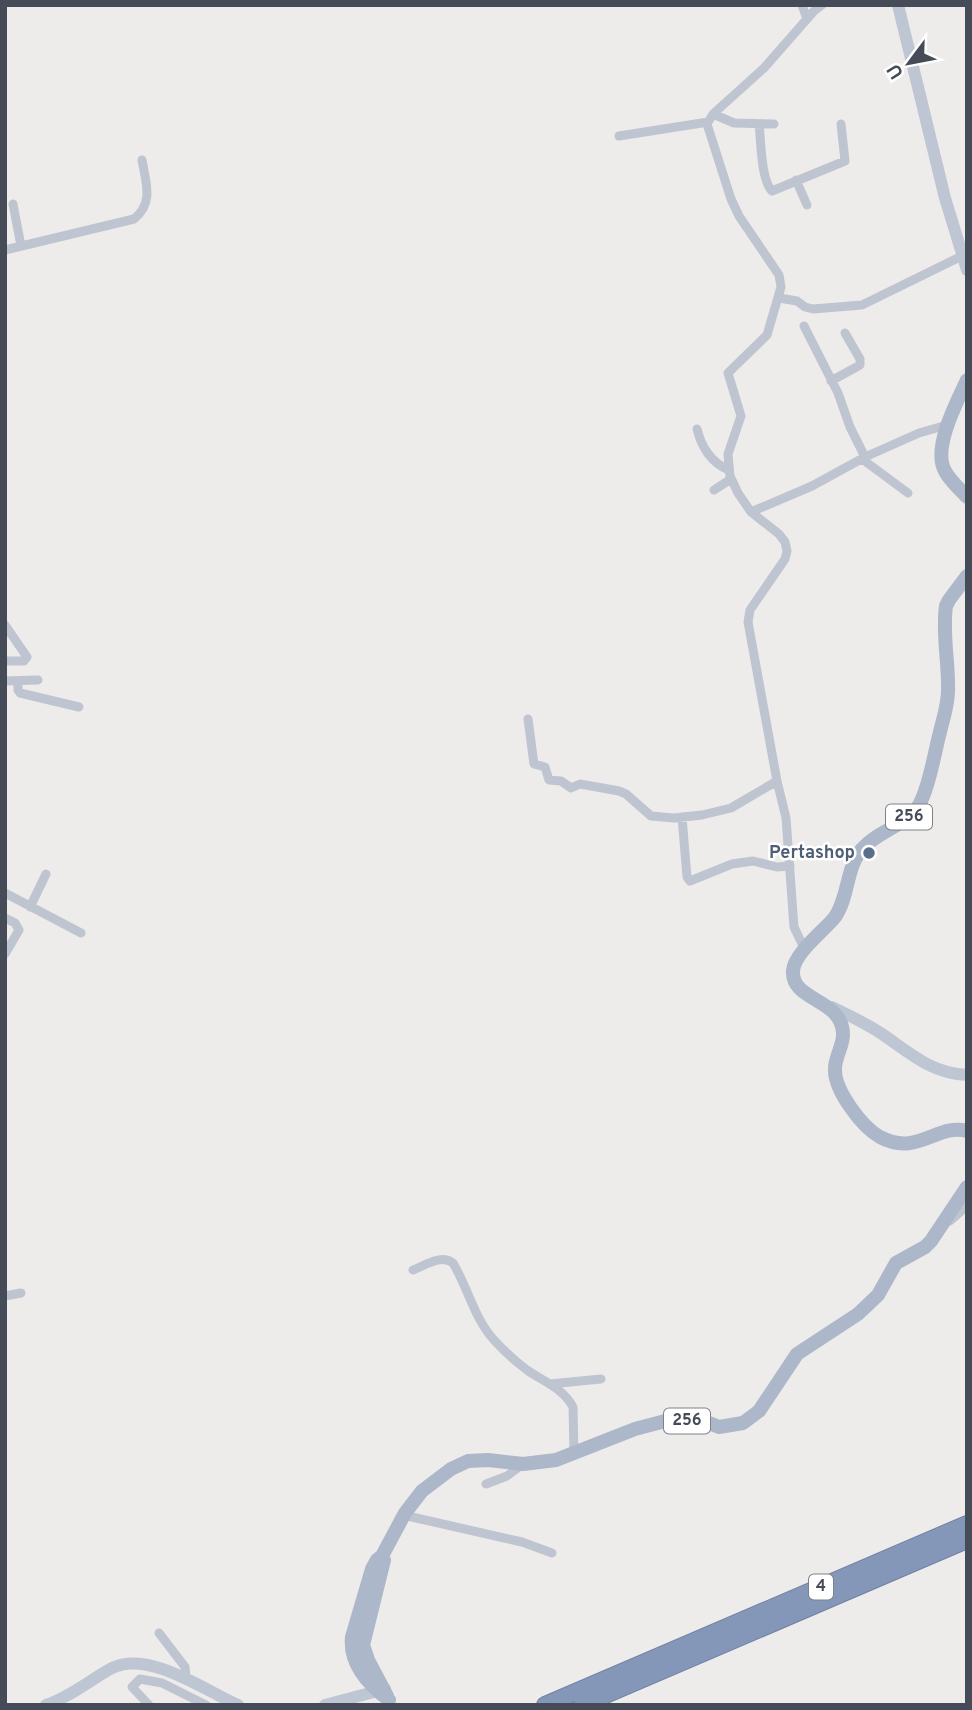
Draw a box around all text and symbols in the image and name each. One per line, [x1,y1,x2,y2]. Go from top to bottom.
north arrow [874,28,944,98]
text: U [883,59,910,83]
road number: 256 [886,804,932,830]
place label: Pertashop [769,842,855,865]
marker: Pertashop [861,845,877,861]
road number: 256 [664,1408,710,1434]
road number: 4 [809,1574,833,1600]

